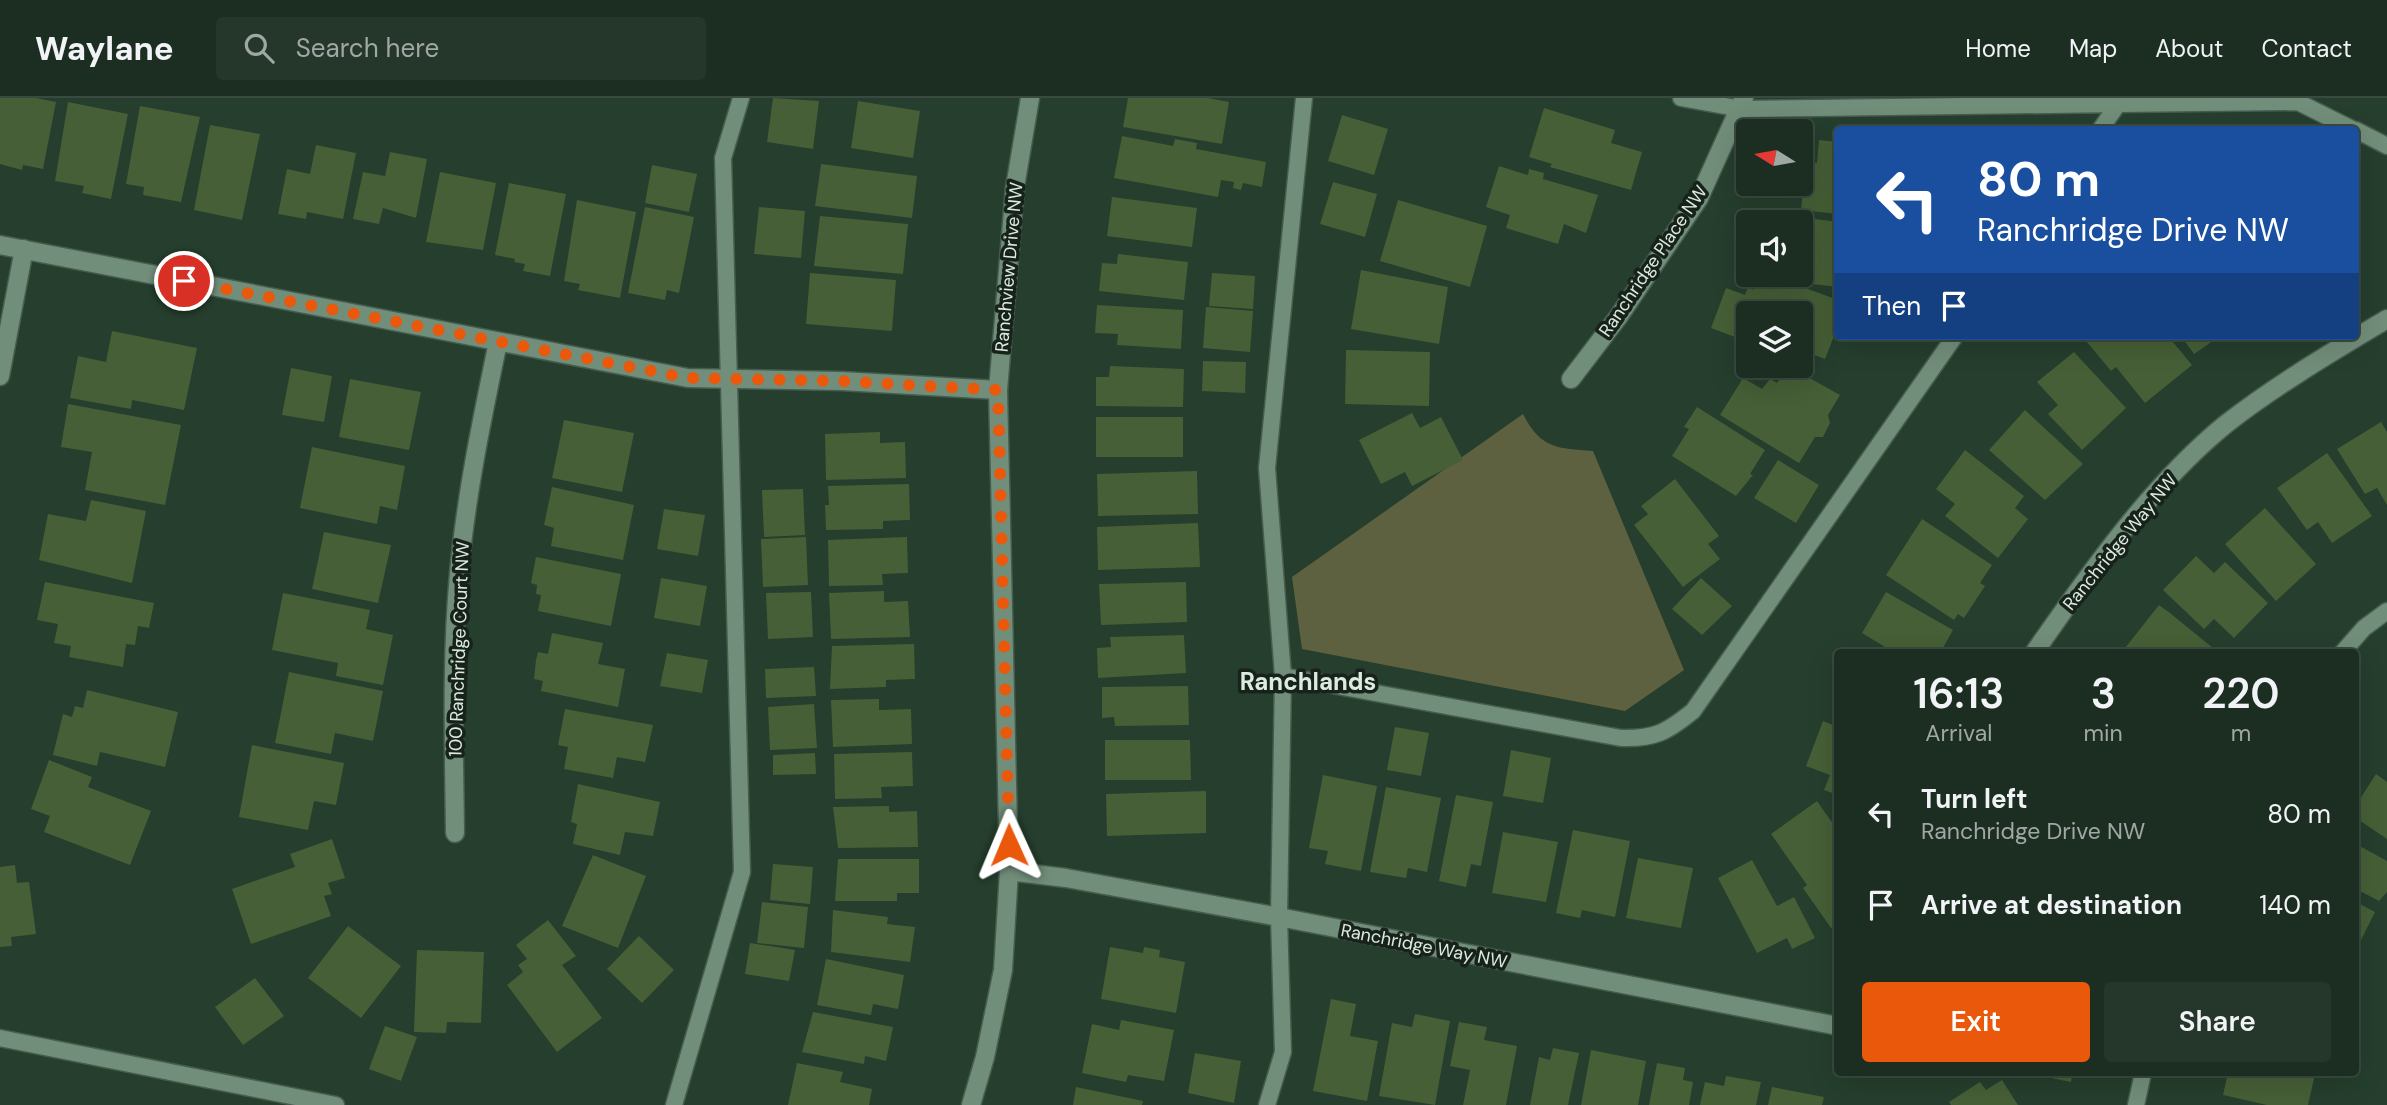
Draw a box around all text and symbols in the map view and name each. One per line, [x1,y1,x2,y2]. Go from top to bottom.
search box [216,17,706,80]
text: Waylane [35,27,174,70]
icon: search [240,29,278,67]
text: Search here [296,31,439,65]
text: Home [1965,33,2031,64]
text: Map [2069,33,2117,64]
text: About [2155,33,2224,64]
text: Contact [2262,33,2352,64]
north arrow [1736,119,1813,196]
map controls [1736,119,1813,378]
text: 80 m [1977,147,2100,211]
icon: left [1862,154,1953,245]
street label: Ranchview Drive NW [990,181,1028,353]
street label: Ranchridge Place NW [1593,181,1713,341]
text: Ranchridge Drive NW [1977,209,2289,251]
button: sound [1736,210,1813,287]
pin [154,251,214,311]
icon: arrive [165,262,203,300]
icon: arrive [1935,287,1973,325]
text: Then [1862,289,1921,323]
button: layers [1736,301,1813,378]
street label: Ranchridge Way NW [2058,469,2182,615]
street label: 100 Ranchridge Court NW [443,541,475,757]
district label: Ranchlands [1240,666,1376,697]
text: 16:13 [1913,666,2004,721]
text: 3 [2091,666,2116,721]
text: 220 [2202,666,2280,721]
text: Arrival [1925,718,1992,748]
text: min [2084,718,2123,748]
text: m [2231,718,2251,748]
text: Turn left [1921,782,2028,816]
icon: left [1862,795,1900,833]
text: 80 m [2267,797,2331,831]
position arrow [972,808,1046,882]
text: Ranchridge Drive NW [1921,816,2145,846]
icon: arrive [1862,886,1900,924]
text: Arrive at destination [1921,888,2182,922]
text: 140 m [2259,888,2331,922]
street label: Ranchridge Way NW [1339,918,1509,974]
button: Exit [1862,982,2090,1062]
button: Share [2104,982,2331,1062]

